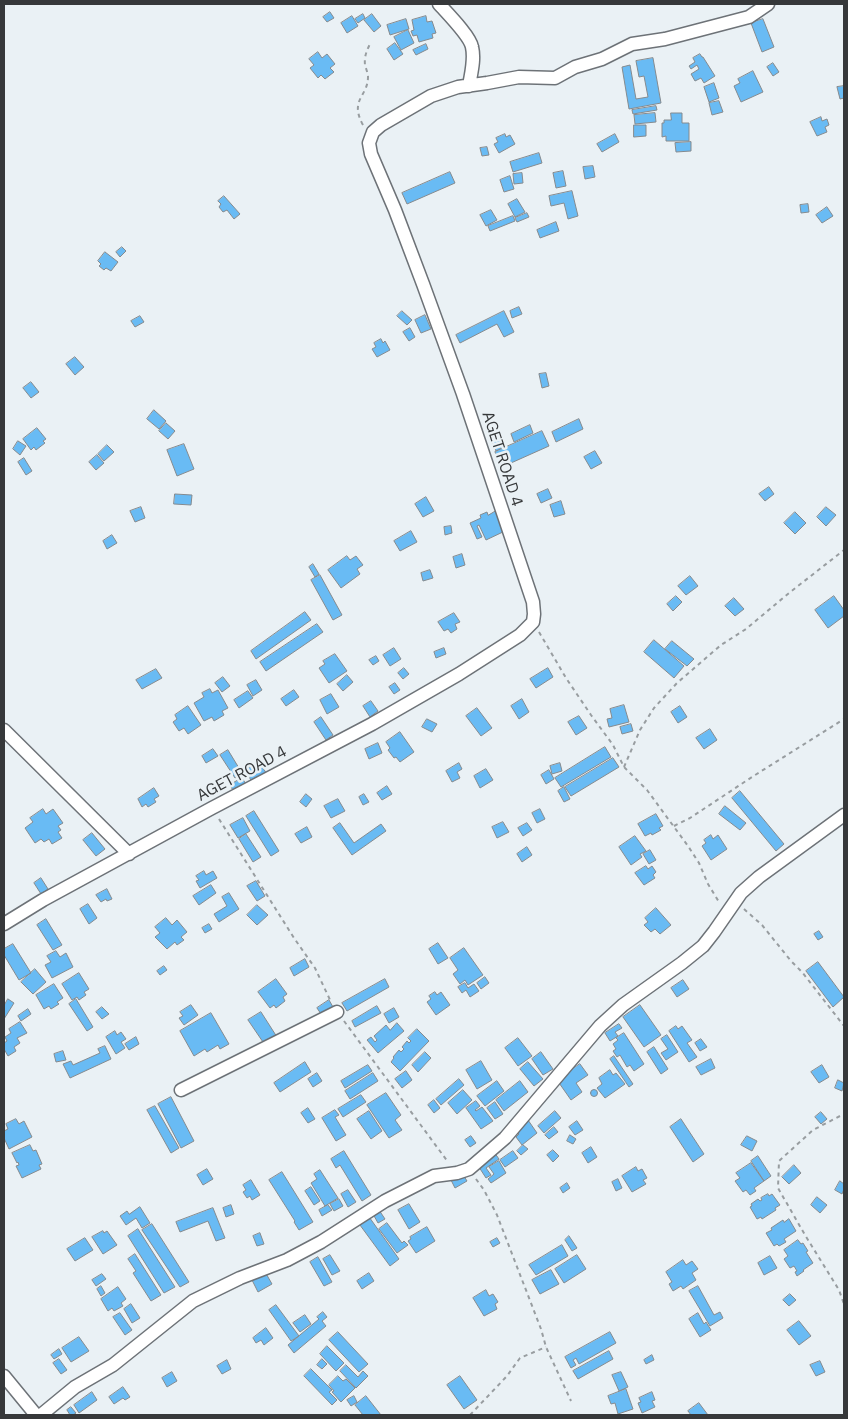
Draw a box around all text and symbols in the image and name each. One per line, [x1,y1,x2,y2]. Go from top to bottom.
street label: AGET ROAD 4 [478,409,526,509]
street label: AGET ROAD 4 [194,742,290,806]

